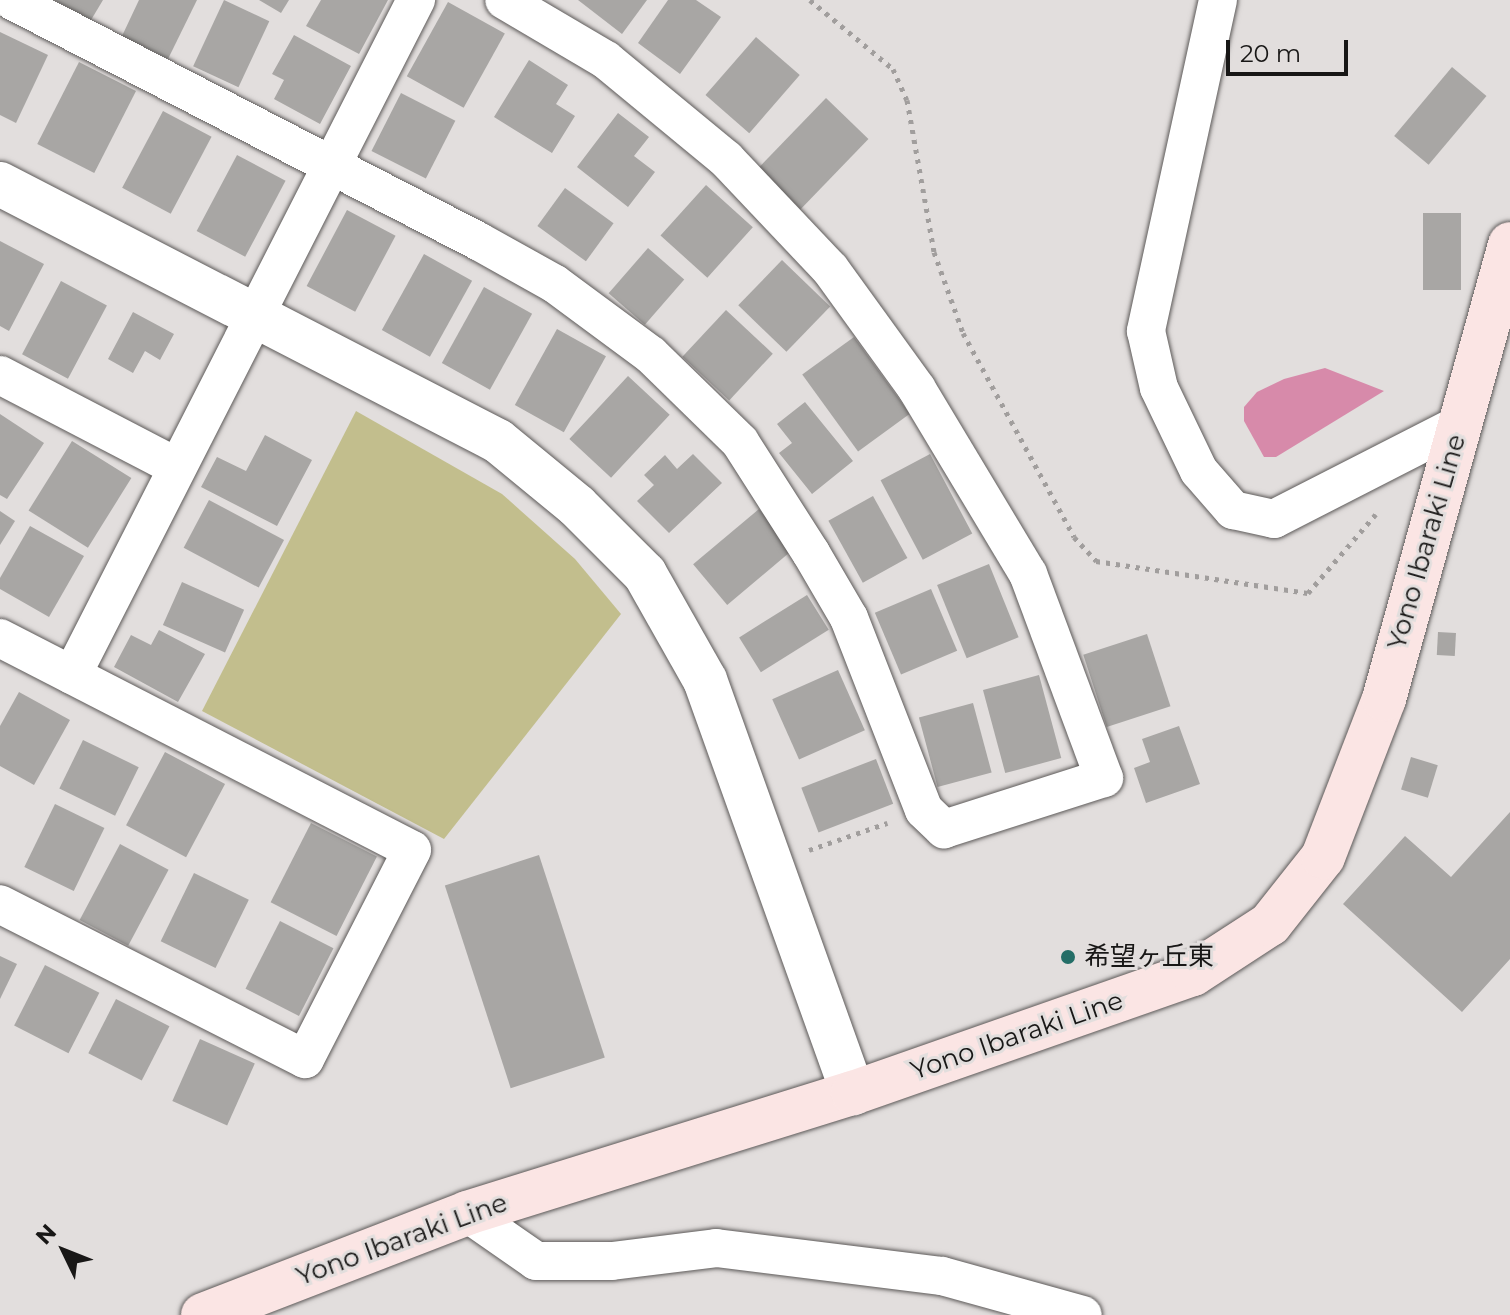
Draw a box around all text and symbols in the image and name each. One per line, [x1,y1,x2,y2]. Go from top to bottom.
scale bar [1230,24,1352,74]
text: 20 m [1240,39,1301,68]
street label: Yono Ibaraki Line [1381,431,1473,653]
place label: 希望ヶ丘東 [1084,941,1214,973]
marker: 希望ヶ丘東 [1059,948,1077,966]
street label: Yono Ibaraki Line [907,985,1127,1087]
street label: Yono Ibaraki Line [292,1187,512,1293]
north arrow [24,1211,104,1291]
text: N [30,1219,62,1250]

